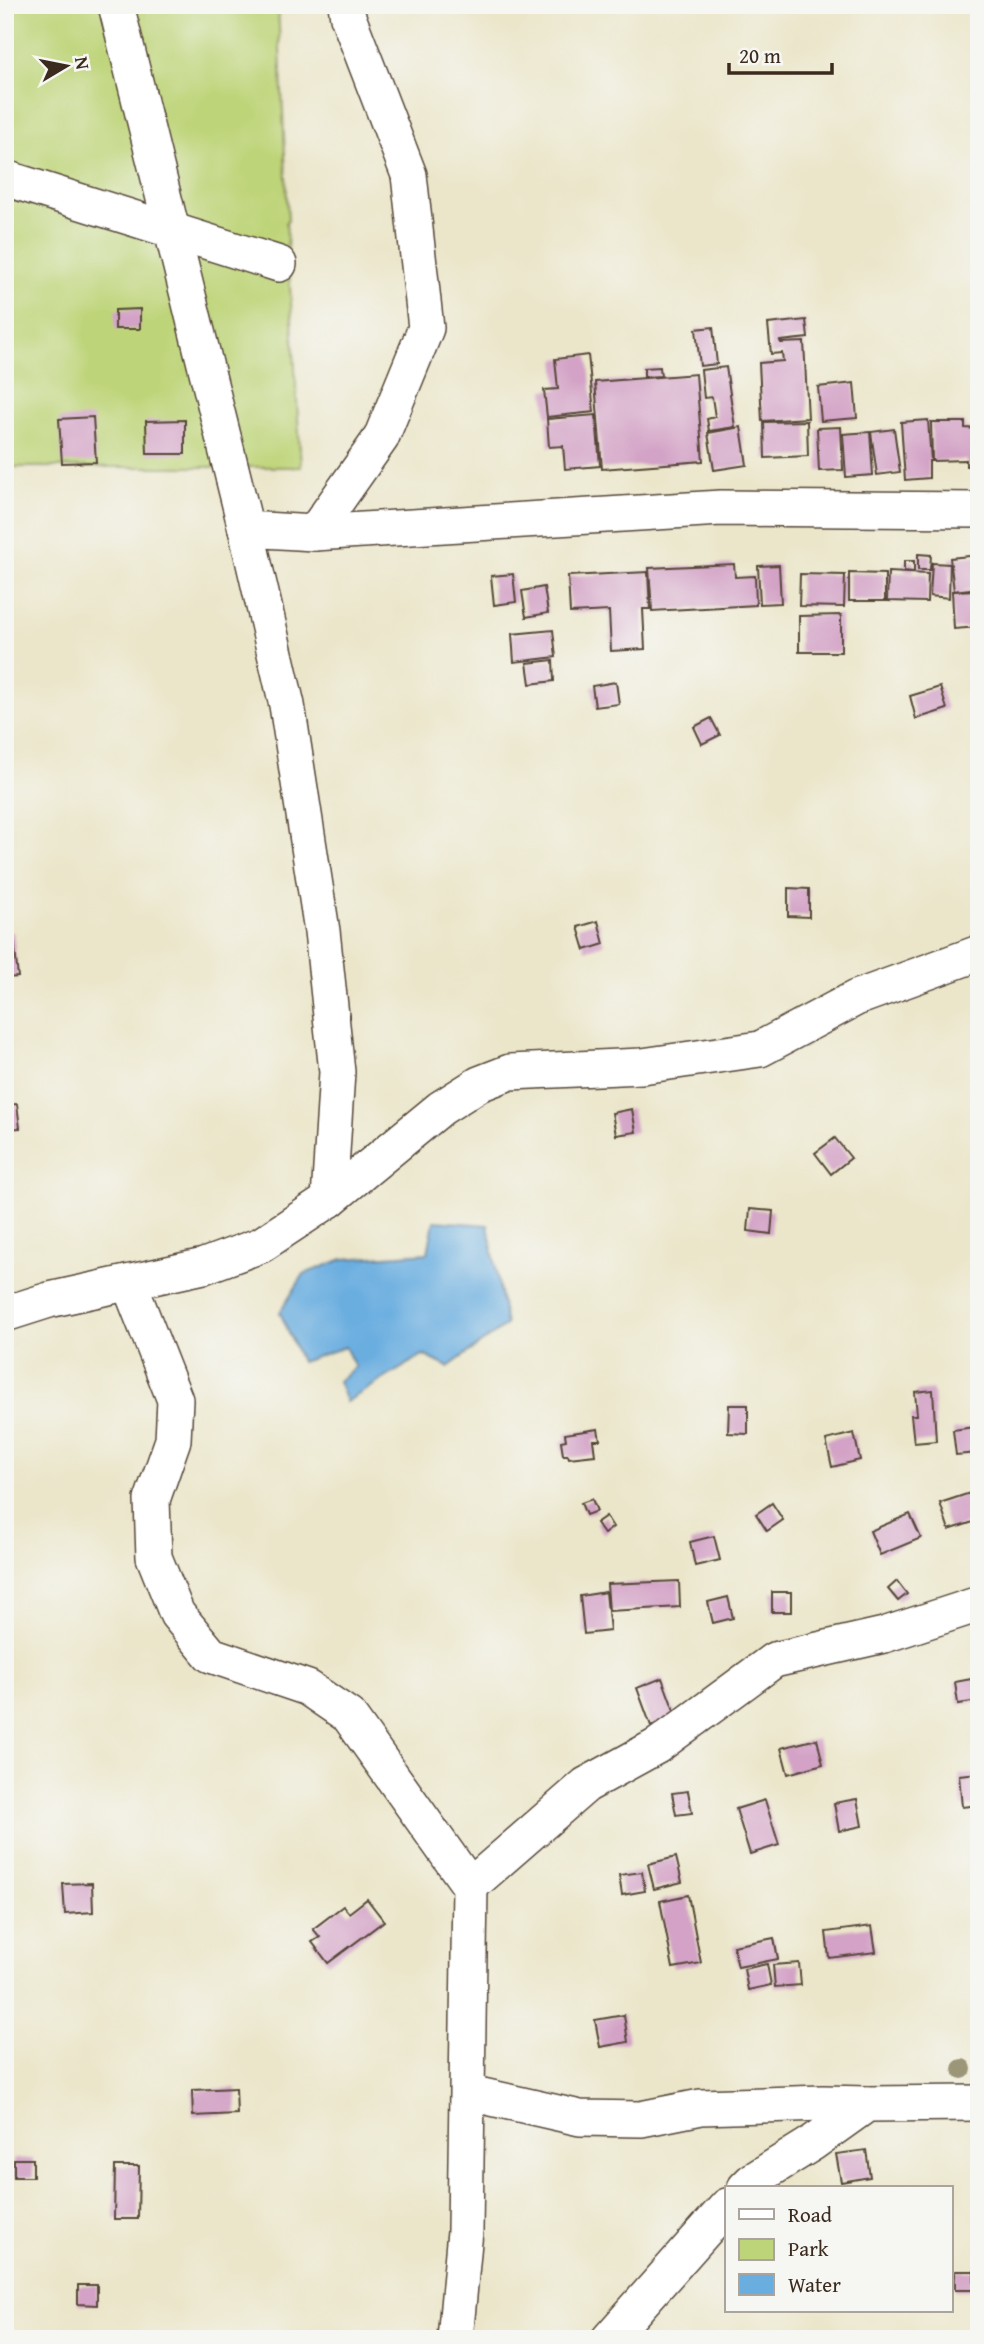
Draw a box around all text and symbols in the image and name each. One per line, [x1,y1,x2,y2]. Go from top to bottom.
north arrow [32,32,102,102]
scale bar [729,32,832,76]
text: 20 m [739,40,781,71]
text: N [68,54,98,72]
legend [725,2186,953,2312]
text: Road [788,2199,833,2230]
text: Park [788,2233,829,2264]
text: Water [788,2269,841,2300]

